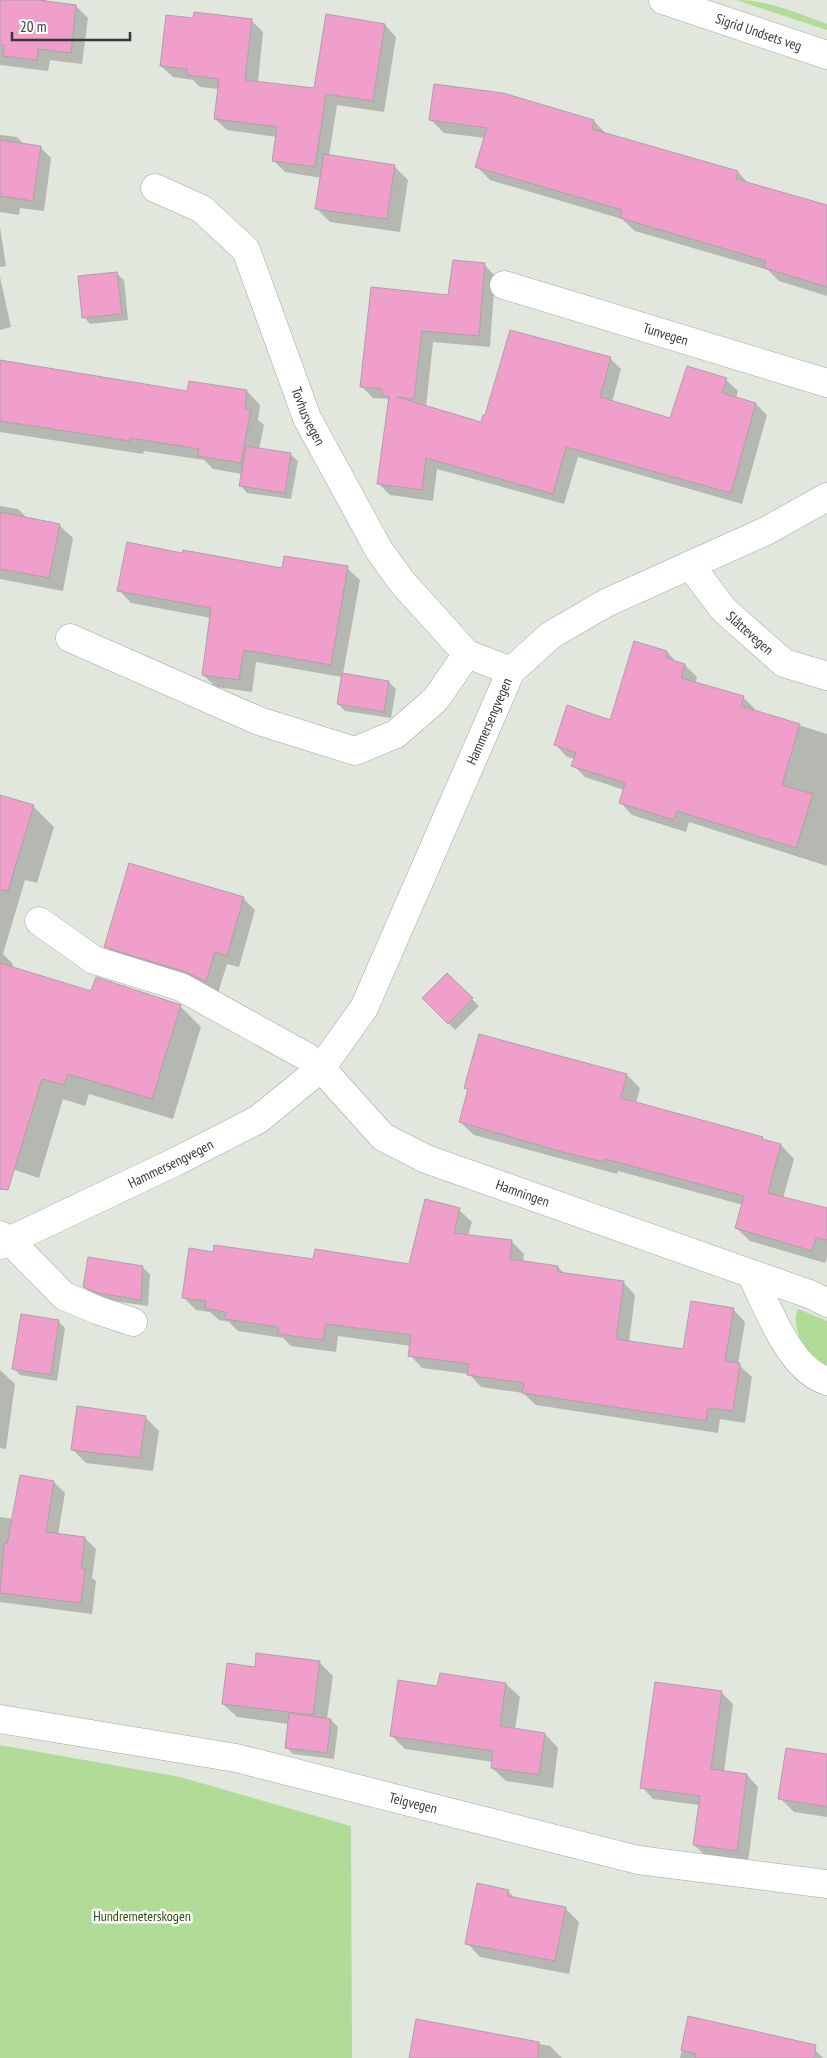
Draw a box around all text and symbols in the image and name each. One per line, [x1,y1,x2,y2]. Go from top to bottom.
street label: Sigrid Undsets veg [713,9,804,55]
scale bar [12,10,130,42]
text: 20 m [20,17,46,36]
street label: Tunvegen [641,319,691,349]
street label: Tovhusvegen [287,384,329,448]
street label: Slåttevegen [723,607,777,659]
street label: Hammersengvegen [462,675,516,767]
street label: Hammersengvegen [125,1135,216,1192]
street label: Hamningen [493,1175,552,1211]
street label: Teigvegen [387,1788,439,1818]
park label: Hundremeterskogen [93,1907,191,1925]

